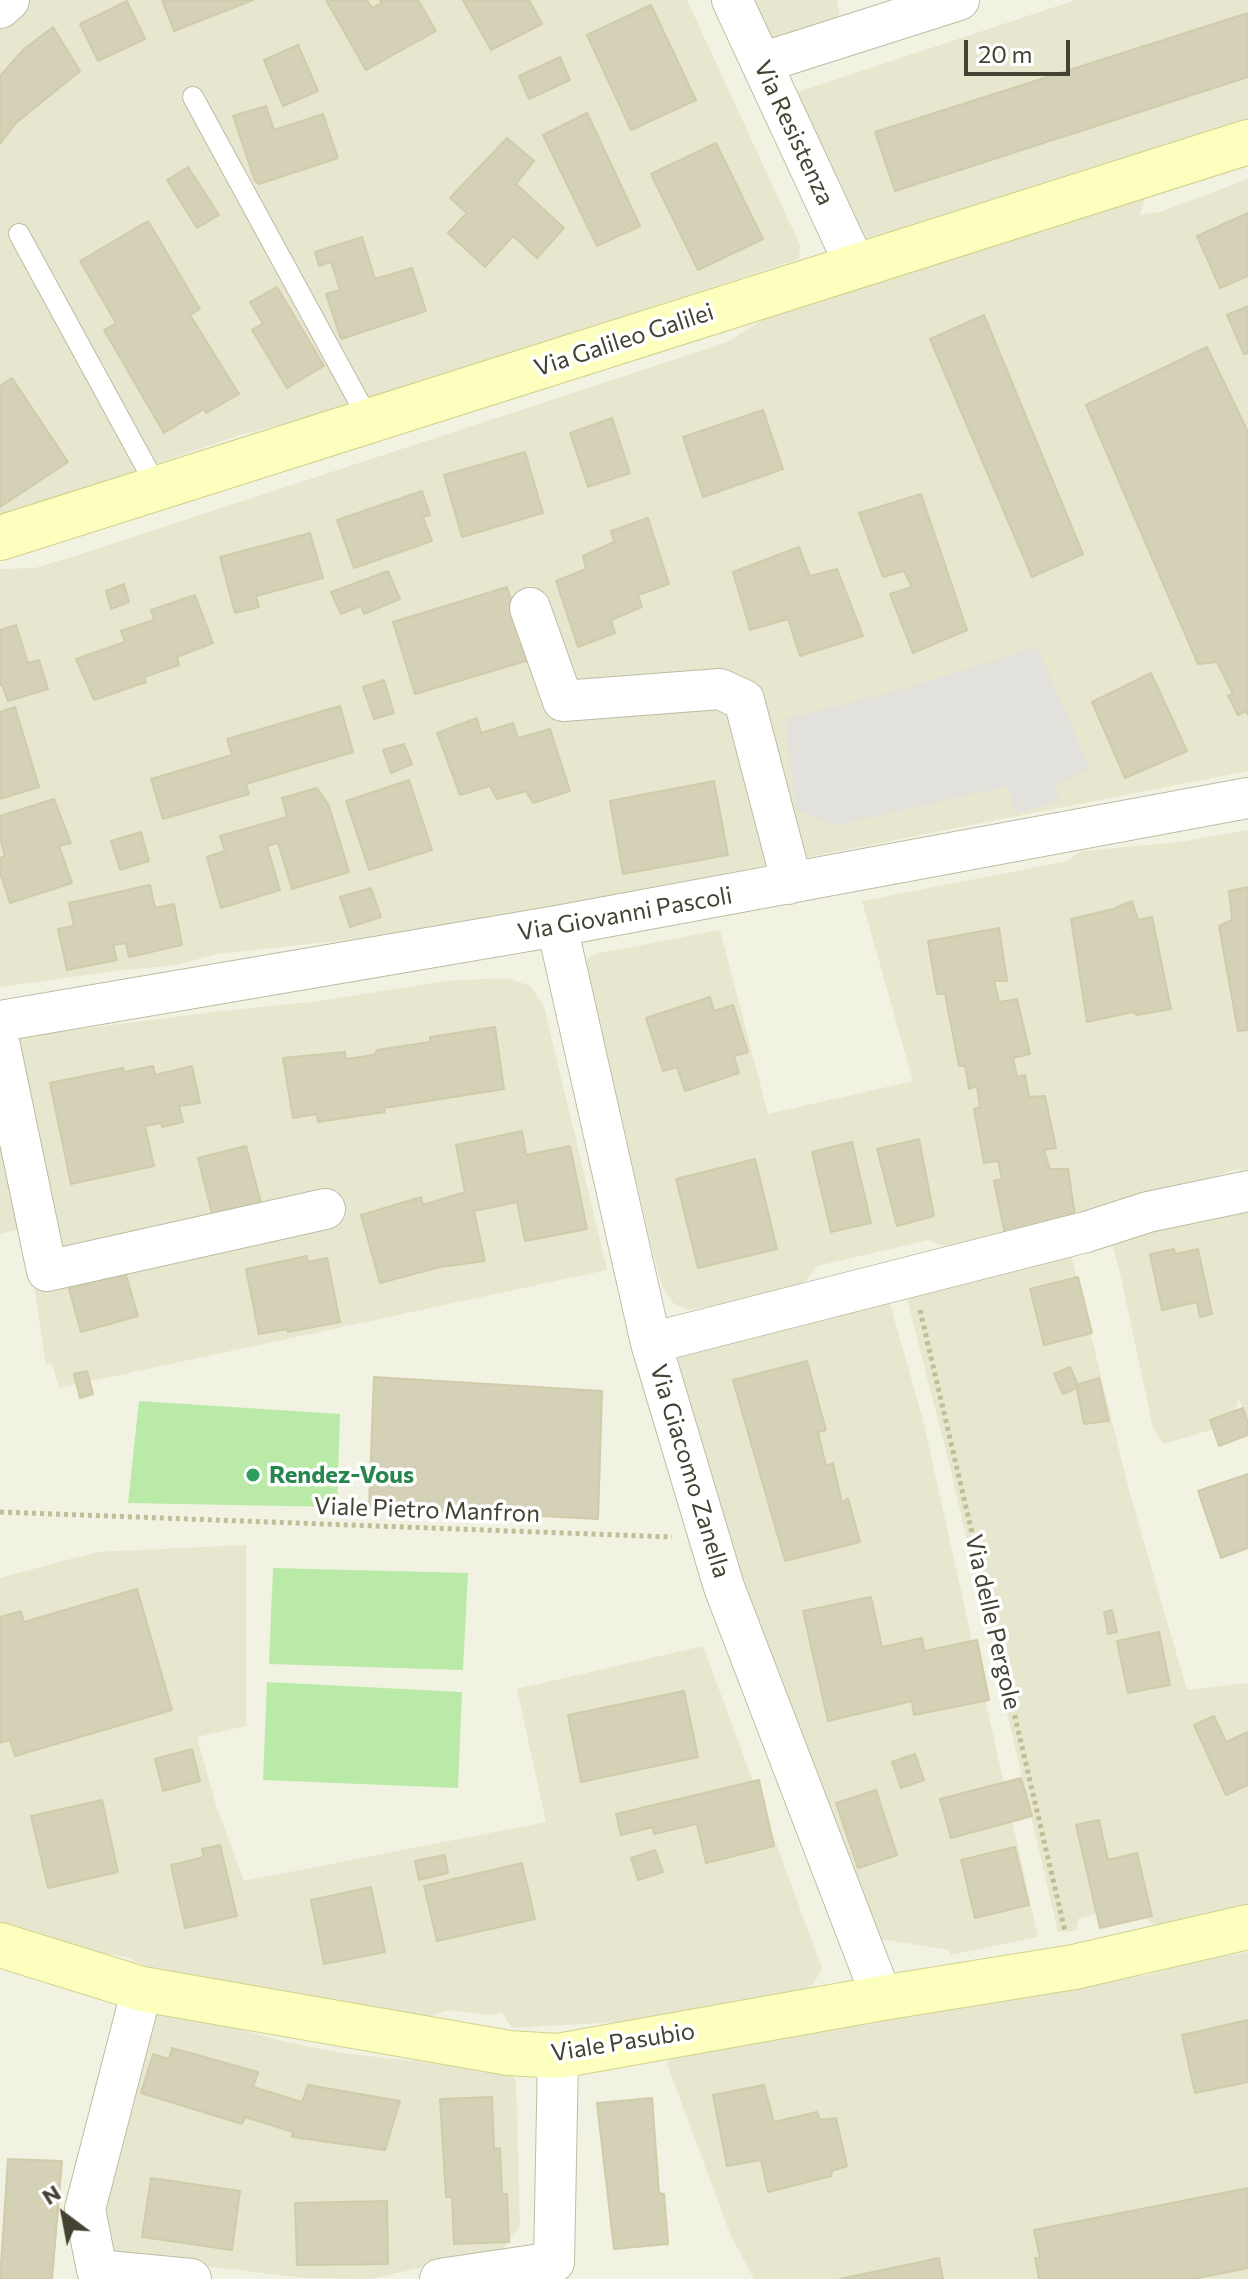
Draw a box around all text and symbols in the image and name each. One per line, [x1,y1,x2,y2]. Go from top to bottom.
scale bar [968,24,1074,74]
text: 20 m [978,39,1032,68]
street label: Via Resistenza [748,56,840,210]
street label: Via Galileo Galilei [531,297,717,383]
street label: Via Giovanni Pascoli [515,881,735,947]
street label: Via Giacomo Zanella [644,1361,736,1581]
place label: Rendez-Vous [269,1461,414,1489]
marker: Rendez-Vous [244,1466,262,1484]
street label: Viale Pietro Manfron [314,1492,540,1528]
street label: Via delle Pergole [959,1532,1027,1712]
street label: Viale Pasubio [549,2016,697,2068]
north arrow [24,2175,104,2255]
text: N [37,2178,65,2210]

